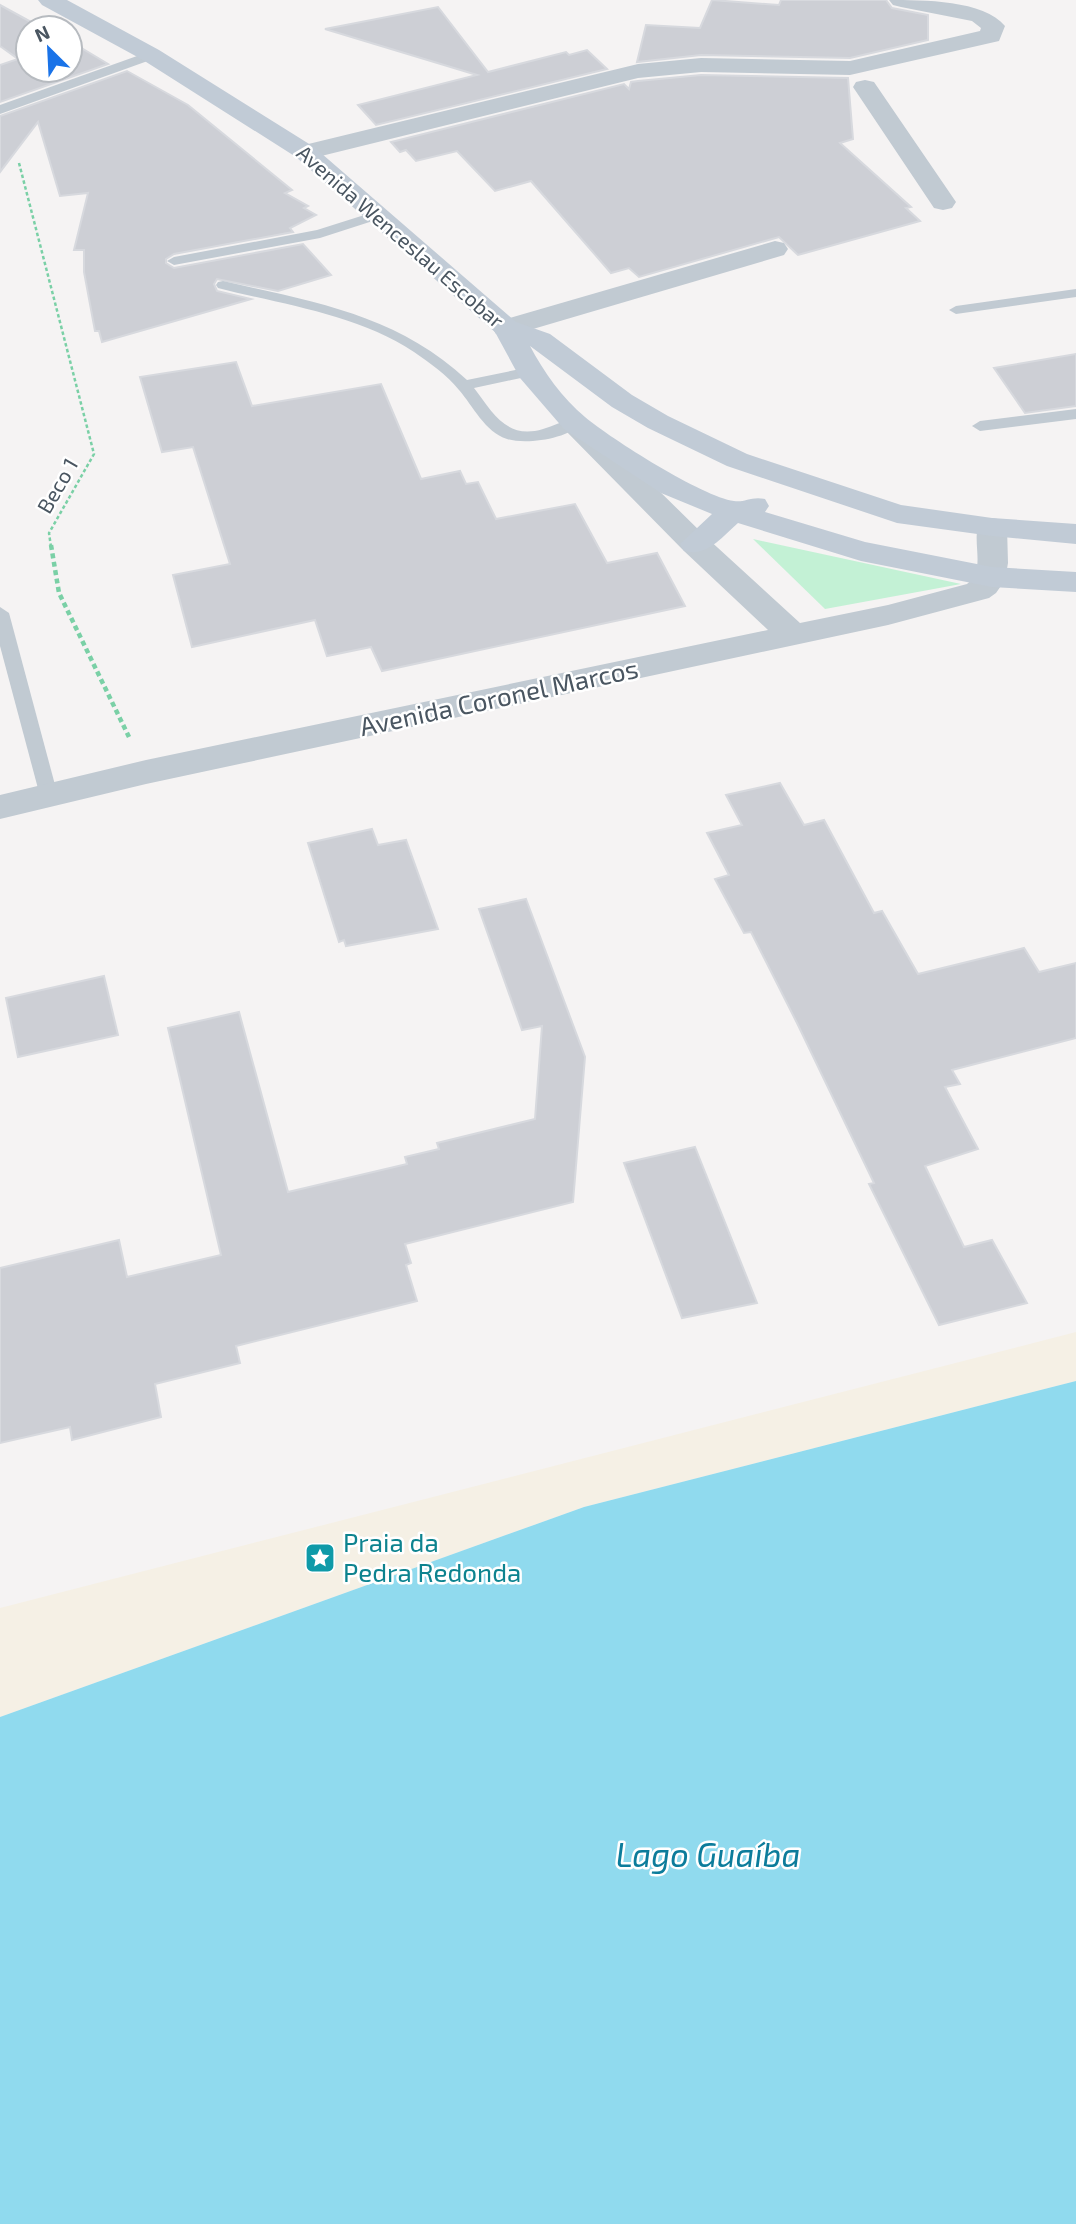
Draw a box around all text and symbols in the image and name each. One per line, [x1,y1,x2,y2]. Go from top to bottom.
north arrow [14,14,84,84]
text: N [31,20,53,46]
street label: Avenida Wenceslau Escobar [292,139,510,333]
street label: Beco 1 [31,453,82,517]
street label: Avenida Coronel Marcos [357,652,641,741]
place label: Praia da Pedra Redonda [343,1526,521,1587]
place icon: Praia da Pedra Redonda [303,1541,337,1575]
water label: Lago Guaíba [616,1834,800,1874]

